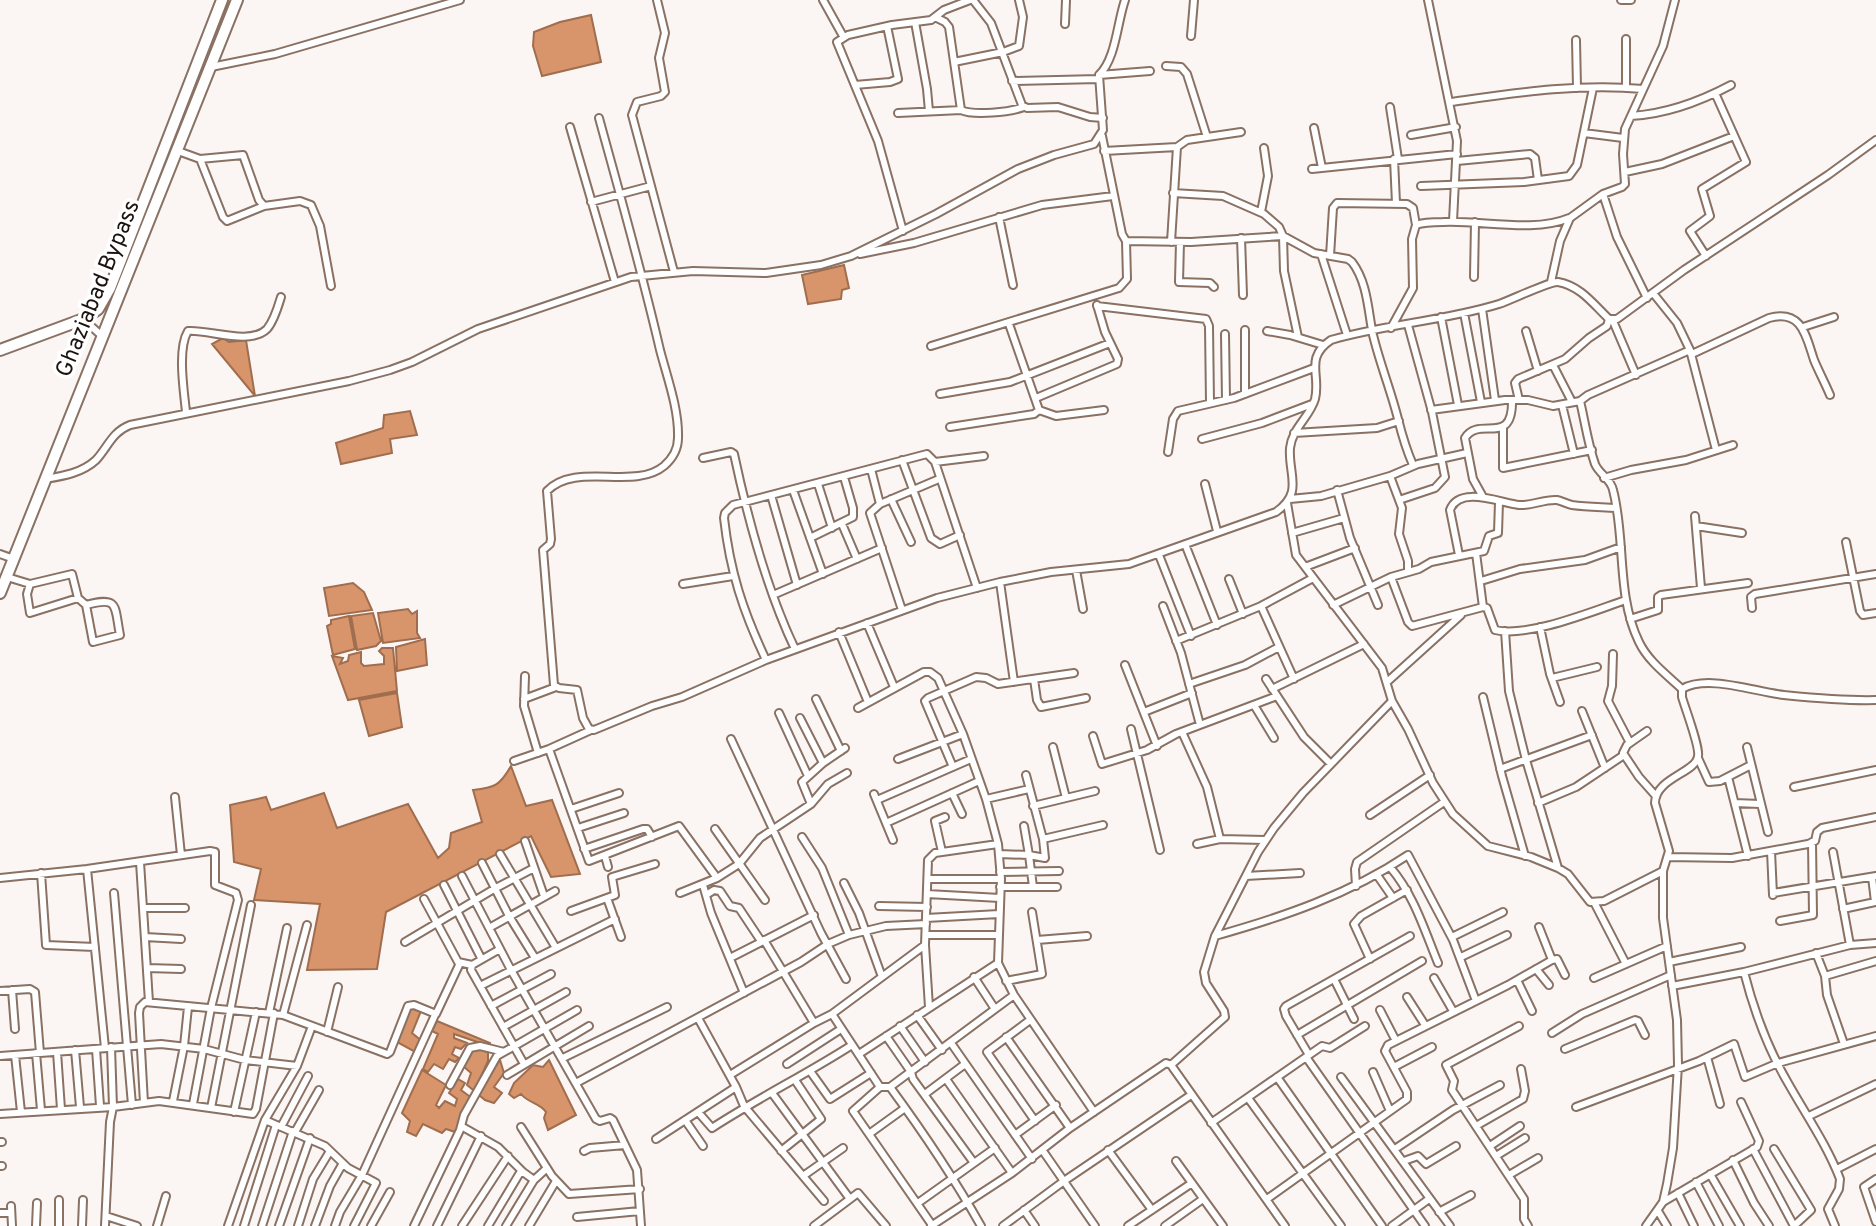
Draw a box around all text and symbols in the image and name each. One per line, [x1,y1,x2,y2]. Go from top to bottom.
street label: Ghaziabad Bypass [50,196,148,382]

